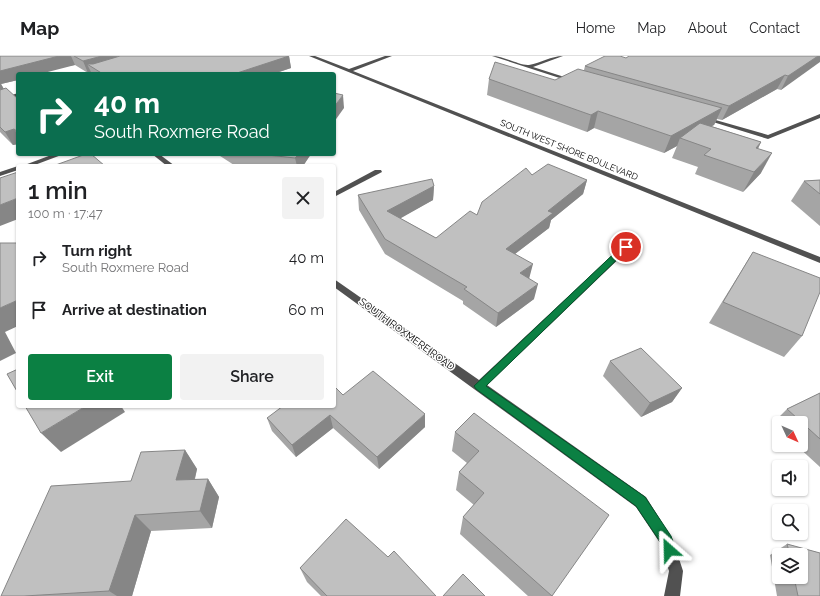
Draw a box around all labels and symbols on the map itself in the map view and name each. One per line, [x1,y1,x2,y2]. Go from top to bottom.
street label: SOUTH WEST SHORE BOULEVARD [499,118,640,183]
pin [609,230,643,264]
street label: SOUTH ROXMERE ROAD [357,296,457,372]
north arrow [772,416,808,452]
position arrow [648,529,690,571]

